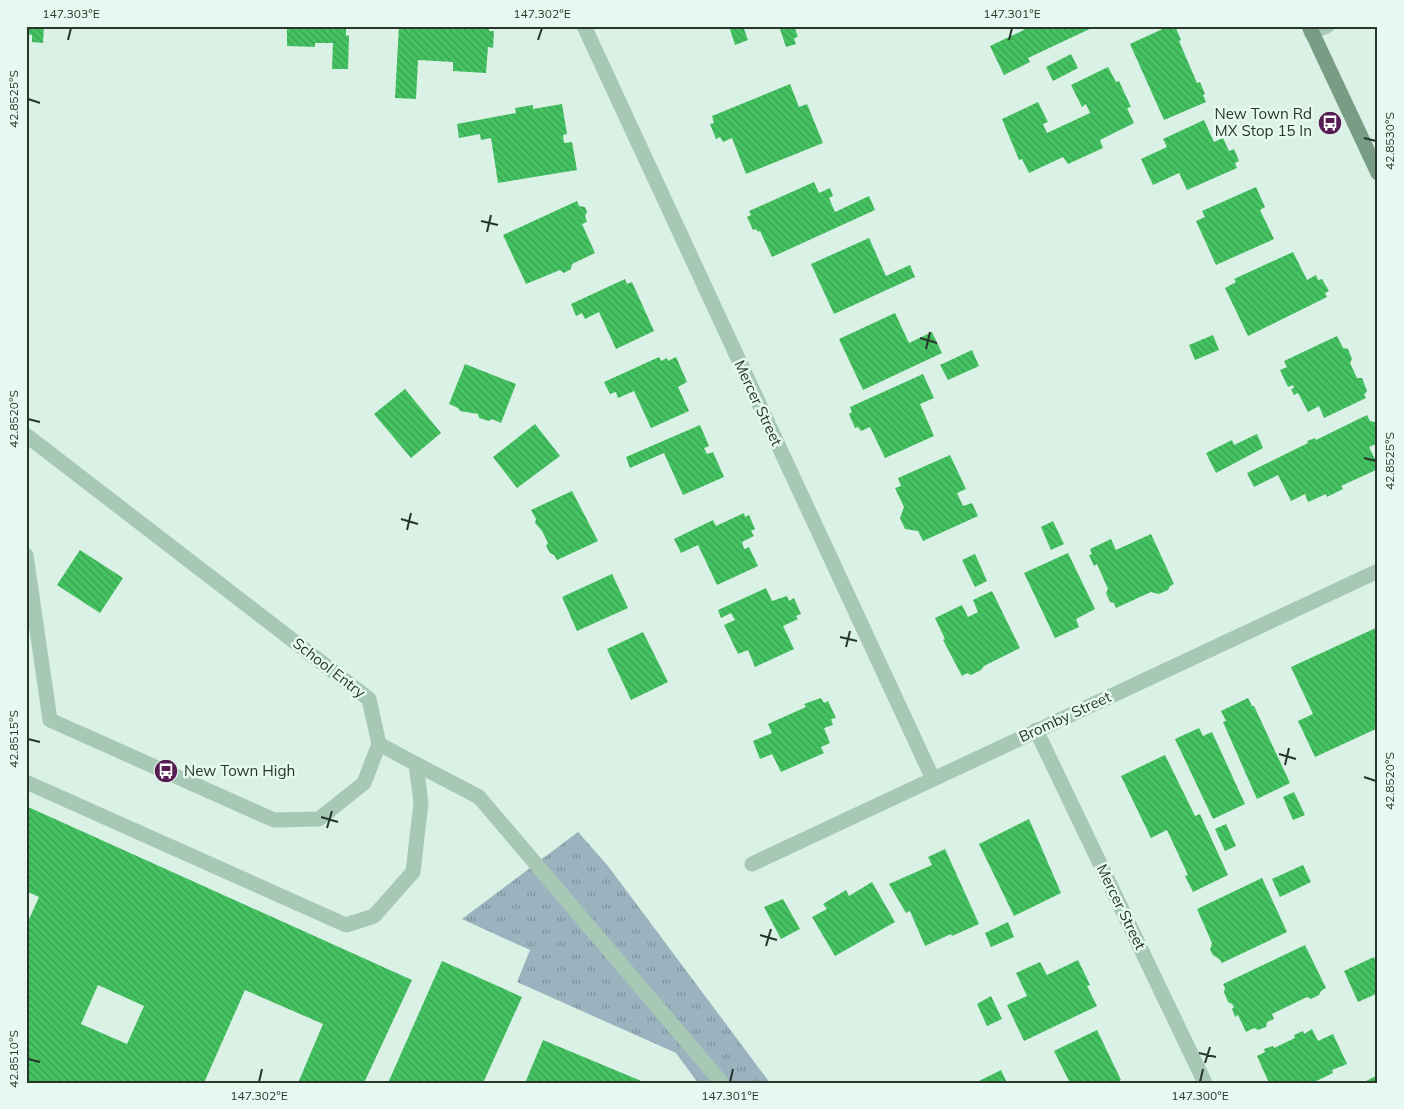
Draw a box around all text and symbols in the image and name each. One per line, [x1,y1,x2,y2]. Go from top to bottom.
text: 147.303°E [42,6,100,21]
text: 147.302°E [513,6,571,21]
text: 147.301°E [983,6,1041,21]
text: 42.8525°S [6,70,21,128]
place label: New Town Rd MX Stop 15 In [1214,104,1312,140]
bus stop icon: New Town Rd MX Stop 15 In [1317,110,1343,136]
text: 42.8530°S [1382,112,1397,170]
street label: Mercer Street [730,357,787,449]
text: 42.8520°S [6,390,21,448]
text: 42.8525°S [1382,432,1397,490]
street label: School Entry [289,633,369,702]
street label: Bromby Street [1016,687,1114,746]
text: 42.8515°S [6,710,21,768]
text: 42.8520°S [1382,752,1397,810]
bus stop icon: New Town High [153,758,179,784]
place label: New Town High [184,761,295,780]
street label: Mercer Street [1093,861,1150,953]
text: 42.8510°S [6,1030,21,1088]
text: 147.302°E [230,1088,288,1103]
text: 147.301°E [701,1088,759,1103]
text: 147.300°E [1171,1088,1229,1103]

